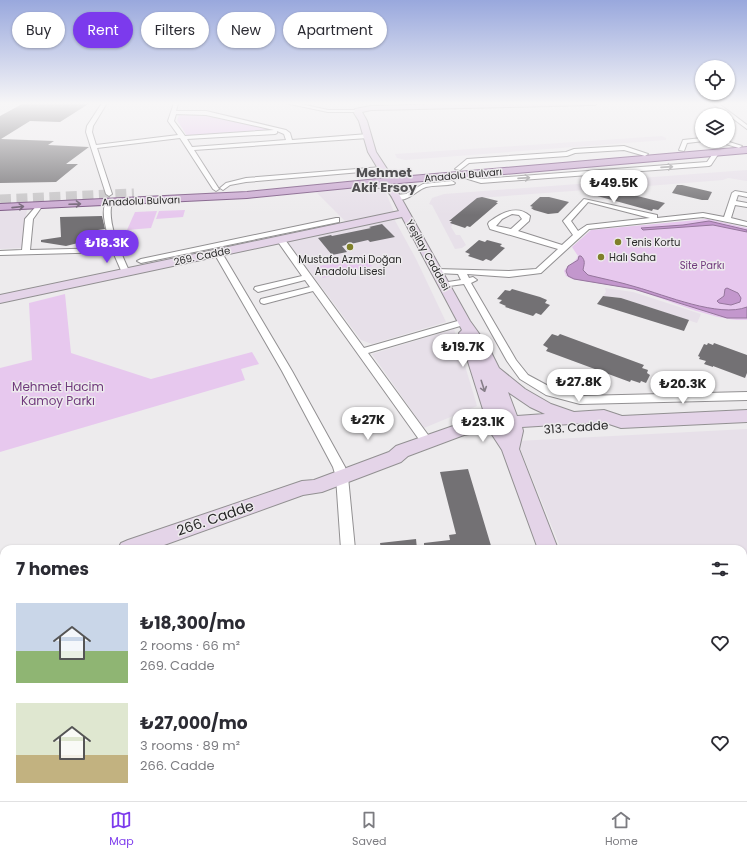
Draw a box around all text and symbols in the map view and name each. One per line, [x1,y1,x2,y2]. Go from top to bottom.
chip: Buy [12,12,65,48]
chip: Rent [73,12,133,48]
chip: Filters [141,12,209,48]
chip: New [217,12,275,48]
chip: Apartment [283,12,387,48]
map controls [695,60,735,148]
button: locate [695,60,735,100]
button: layers [695,108,735,148]
district label: Mehmet Akif Ersoy [351,163,417,197]
street label: Anadolu Bulvarı [423,164,503,186]
one-way arrow [660,164,673,171]
pin: ₺49.5K [581,170,647,204]
text: ₺49.5K [590,173,638,192]
one-way arrow [517,174,530,181]
street label: Anadolu Bulvarı [102,192,180,210]
one-way arrow [68,200,81,207]
one-way arrow [11,203,24,210]
street label: Yeşilay Caddesi [402,217,454,293]
pin: ₺18.3K [74,230,140,264]
text: ₺18.3K [85,233,129,252]
place label: Tenis Kortu [626,235,681,250]
marker: Tenis Kortu [613,237,623,247]
marker: Mustafa Azmi Doğan Anadolu Lisesi [345,242,355,252]
street label: 269. Cadde [172,243,232,269]
place label: Halı Saha [609,250,656,265]
place label: Mustafa Azmi Doğan Anadolu Lisesi [298,252,402,279]
marker: Halı Saha [596,252,606,262]
park label: Site Parkı [680,258,724,273]
pin: ₺19.7K [430,334,496,368]
text: ₺19.7K [441,337,485,356]
pin: ₺27.8K [546,369,612,403]
pin: ₺20.3K [650,371,716,405]
text: ₺27.8K [556,372,602,391]
text: ₺20.3K [659,374,707,393]
park label: Mehmet Hacim Kamoy Parkı [12,378,104,409]
one-way arrow [479,379,487,391]
pin: ₺27K [344,407,392,441]
pin: ₺23.1K [450,409,516,443]
text: ₺27K [351,410,385,429]
text: ₺23.1K [461,412,505,431]
street label: 313. Cadde [543,416,609,438]
street label: 266. Cadde [174,495,257,541]
text: 7 homes [16,557,89,581]
icon: filters [709,558,731,580]
text: ₺18,300/mo [140,611,245,635]
icon: home [48,619,96,667]
icon: heart [709,632,731,654]
text: 2 rooms · 66 m² [140,636,240,655]
text: 269. Cadde [140,656,215,675]
text: ₺27,000/mo [140,711,248,735]
icon: home [48,719,96,767]
icon: heart [709,732,731,754]
text: 3 rooms · 89 m² [140,736,240,755]
text: 266. Cadde [140,756,215,775]
tab: Map [109,809,134,850]
tab: Saved [352,809,386,850]
tab: Home [605,809,638,850]

